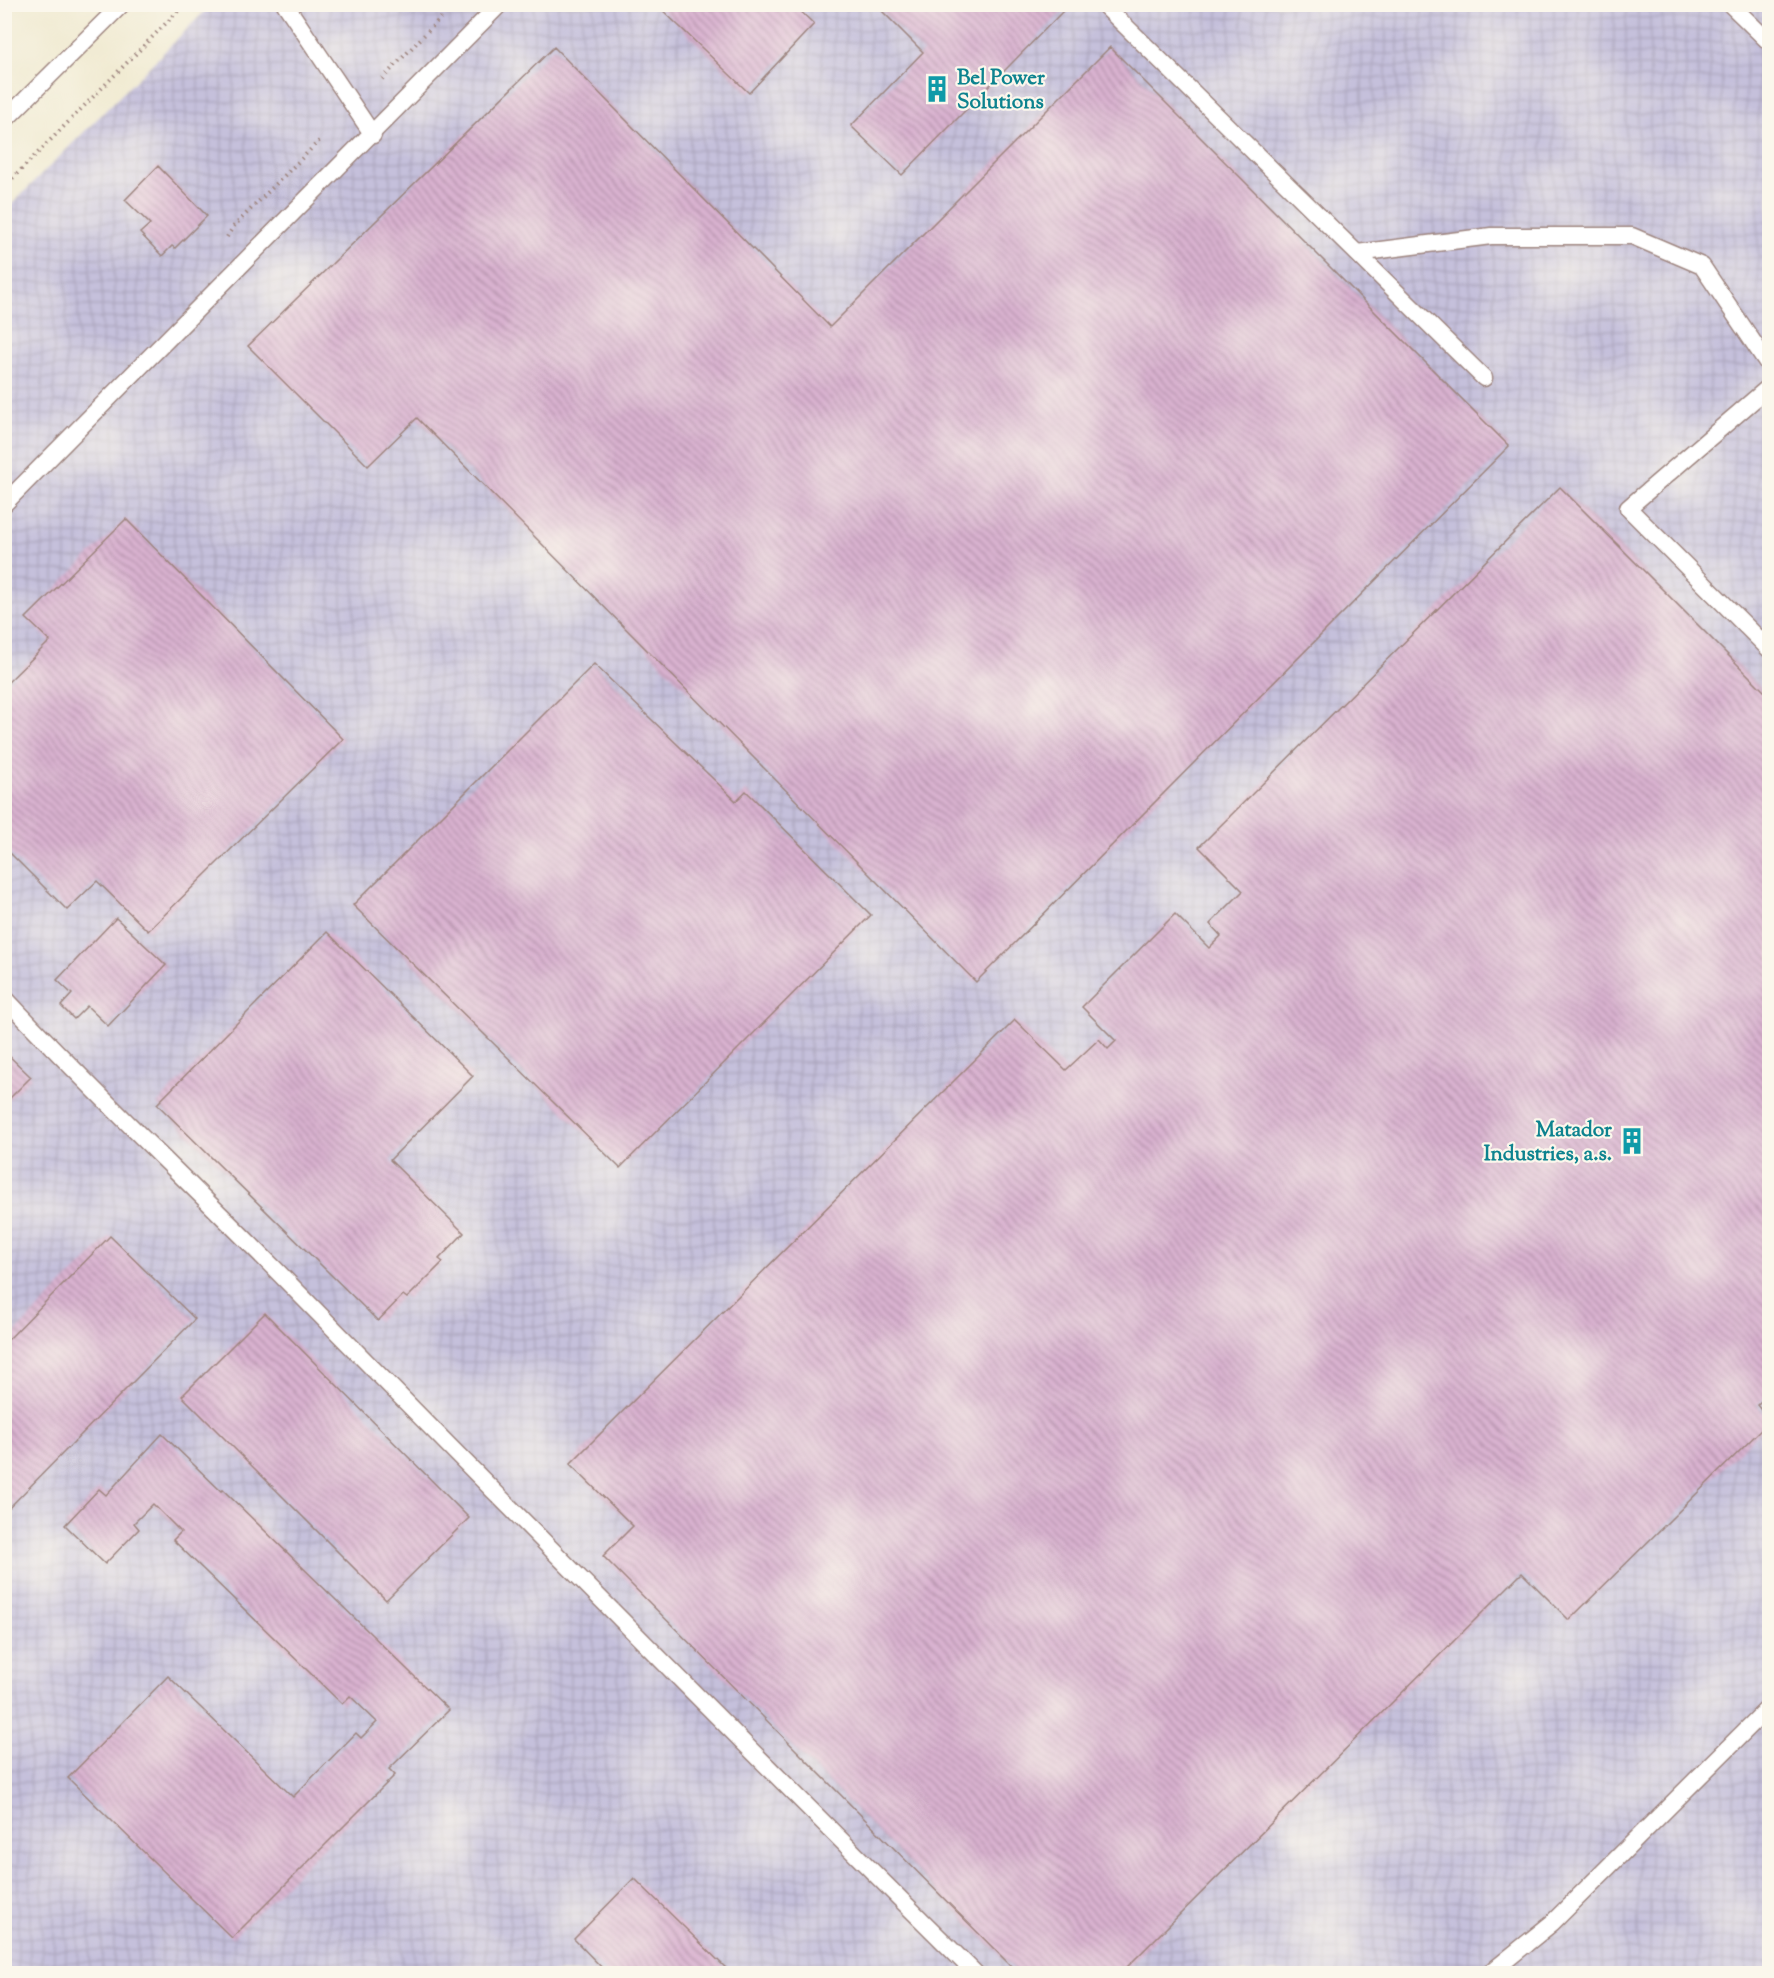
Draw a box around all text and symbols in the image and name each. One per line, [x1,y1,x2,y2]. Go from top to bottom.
place label: Bel Power Solutions [957,64,1045,118]
building icon: Bel Power Solutions [922,74,952,104]
place label: Matador Industries, a.s. [1484,1116,1612,1170]
building icon: Matador Industries, a.s. [1617,1126,1647,1156]

